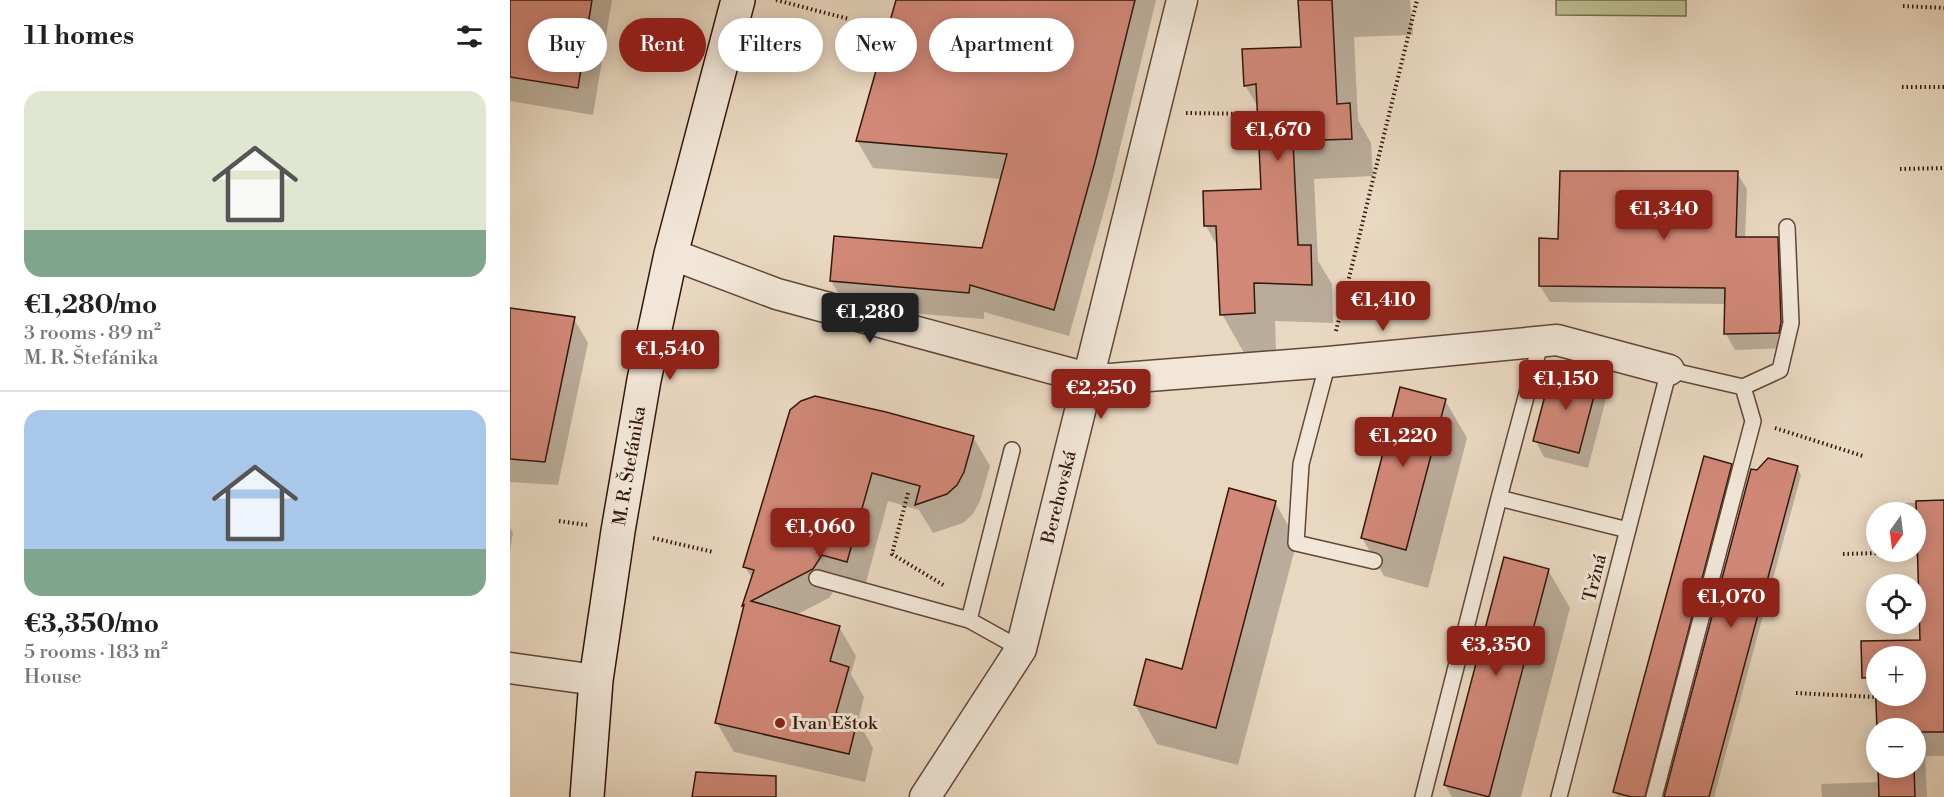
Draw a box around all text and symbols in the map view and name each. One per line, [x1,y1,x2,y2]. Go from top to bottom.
chip: Buy [528,18,607,72]
chip: Rent [619,18,706,72]
chip: Filters [718,18,823,72]
chip: New [835,18,917,72]
chip: Apartment [929,18,1074,72]
text: 11 homes [24,20,134,52]
icon: filters [453,20,486,53]
pin: €1,670 [1229,111,1327,162]
text: €1,670 [1245,118,1311,143]
icon: home [201,130,309,238]
pin: €1,340 [1615,190,1713,241]
text: €1,340 [1629,197,1699,222]
pin: €1,410 [1334,281,1432,332]
text: €1,410 [1350,288,1416,313]
text: €1,280/mo [24,289,157,321]
pin: €1,280 [821,293,919,344]
text: €1,280 [836,300,904,325]
text: 3 rooms · 89 m² [24,321,161,346]
pin: €1,540 [621,330,719,381]
text: €1,540 [635,337,705,362]
text: M. R. Štefánika [24,346,158,371]
pin: €1,150 [1517,360,1615,411]
text: €1,150 [1533,367,1599,392]
pin: €2,250 [1052,369,1150,420]
text: €2,250 [1065,376,1137,401]
street label: M. R. Štefánika [608,403,651,528]
pin: €1,220 [1354,417,1452,468]
text: €1,220 [1369,424,1437,449]
street label: Berehovská [1036,447,1082,547]
icon: home [201,449,309,557]
north arrow [1866,502,1926,562]
map controls [1866,502,1926,778]
pin: €1,060 [771,508,869,559]
text: €1,060 [785,515,855,540]
street label: Tržná [1578,551,1612,604]
button: locate [1866,574,1926,634]
pin: €1,070 [1682,578,1780,629]
text: €1,070 [1696,585,1766,610]
text: €3,350/mo [24,608,159,640]
pin: €3,350 [1447,626,1545,677]
text: €3,350 [1461,633,1531,658]
text: 5 rooms · 183 m² [24,640,168,665]
button: + [1866,646,1926,706]
text: House [24,665,82,690]
place label: Ivan Eštok [792,712,879,735]
marker: Ivan Eštok [773,716,787,730]
button: − [1866,718,1926,778]

